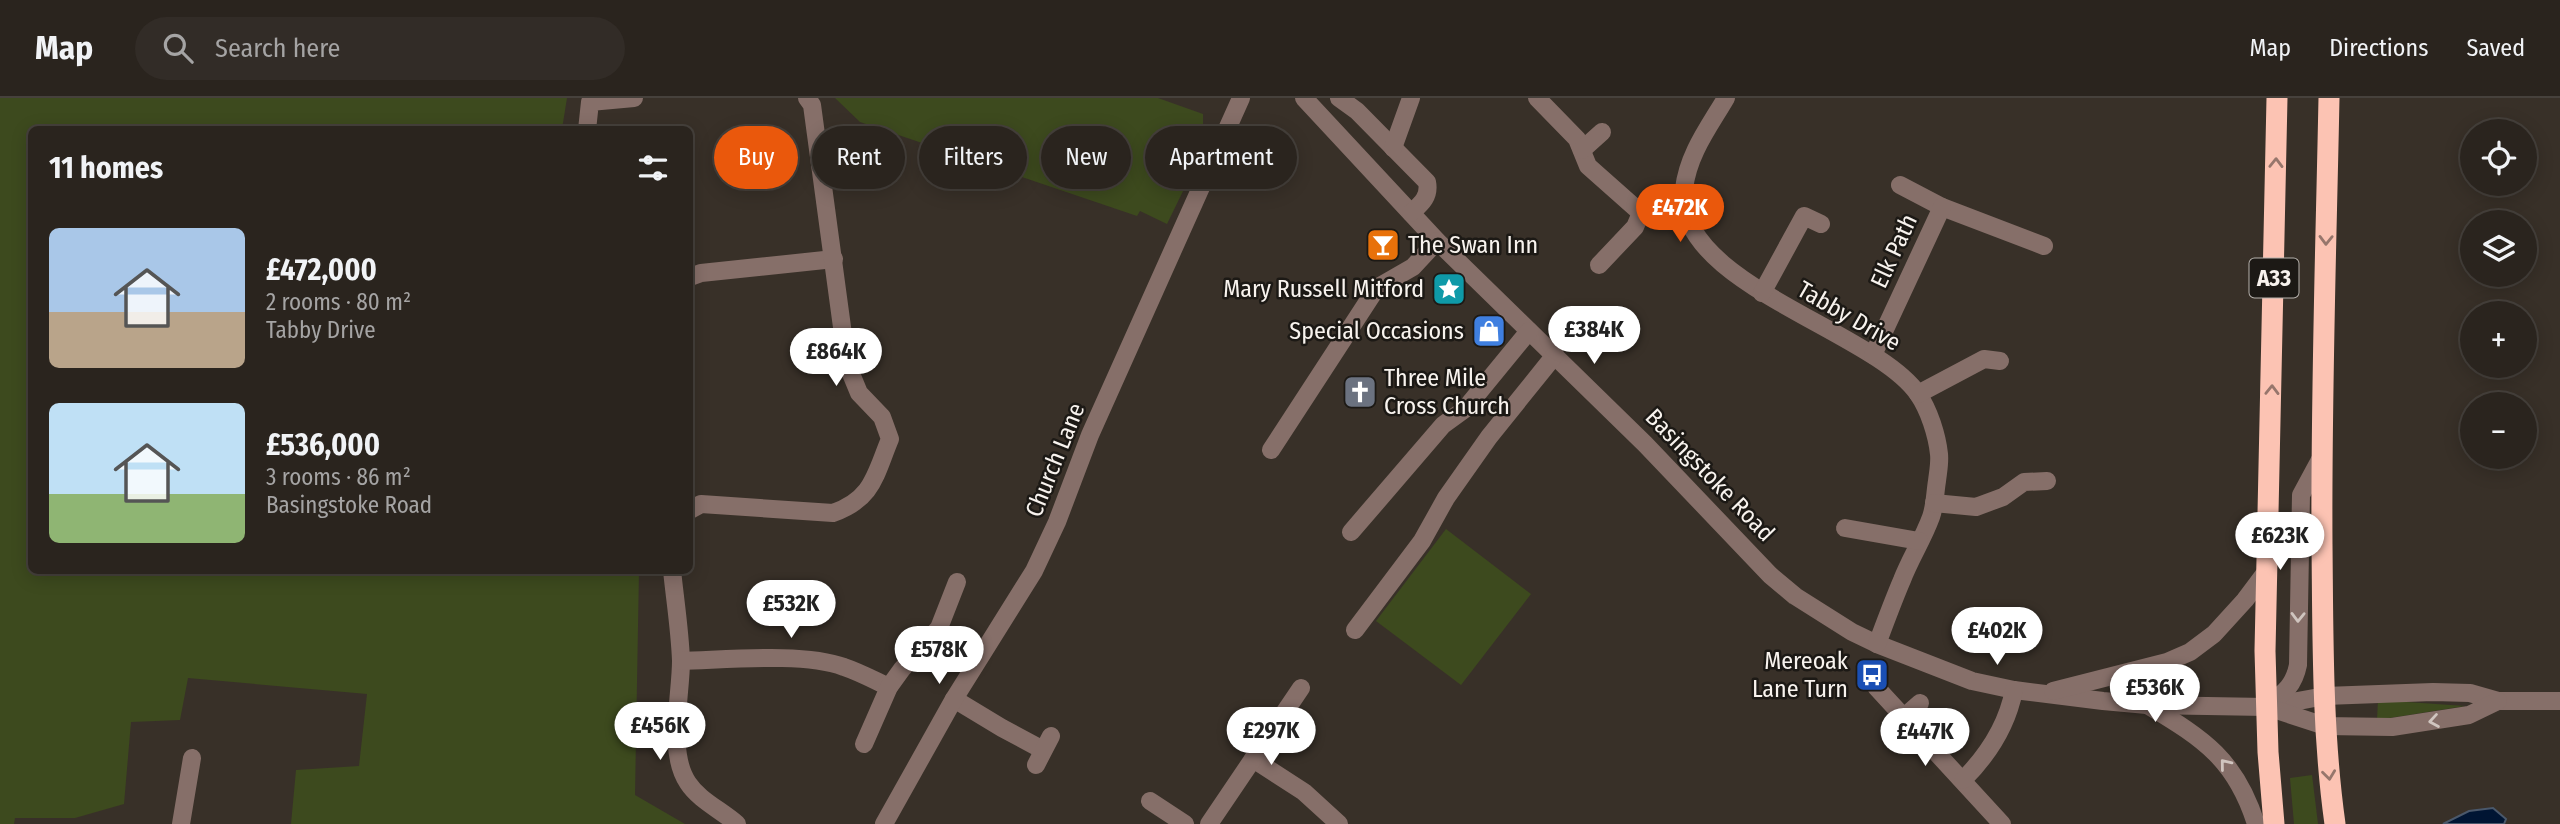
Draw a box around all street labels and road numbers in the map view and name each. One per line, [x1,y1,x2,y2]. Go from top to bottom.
street label: Elk Path [1865,210,1923,292]
road number: A33 [2250,258,2298,298]
street label: Tabby Drive [1793,275,1905,357]
street label: Church Lane [1020,399,1090,521]
street label: Basingstoke Road [1640,403,1780,547]

